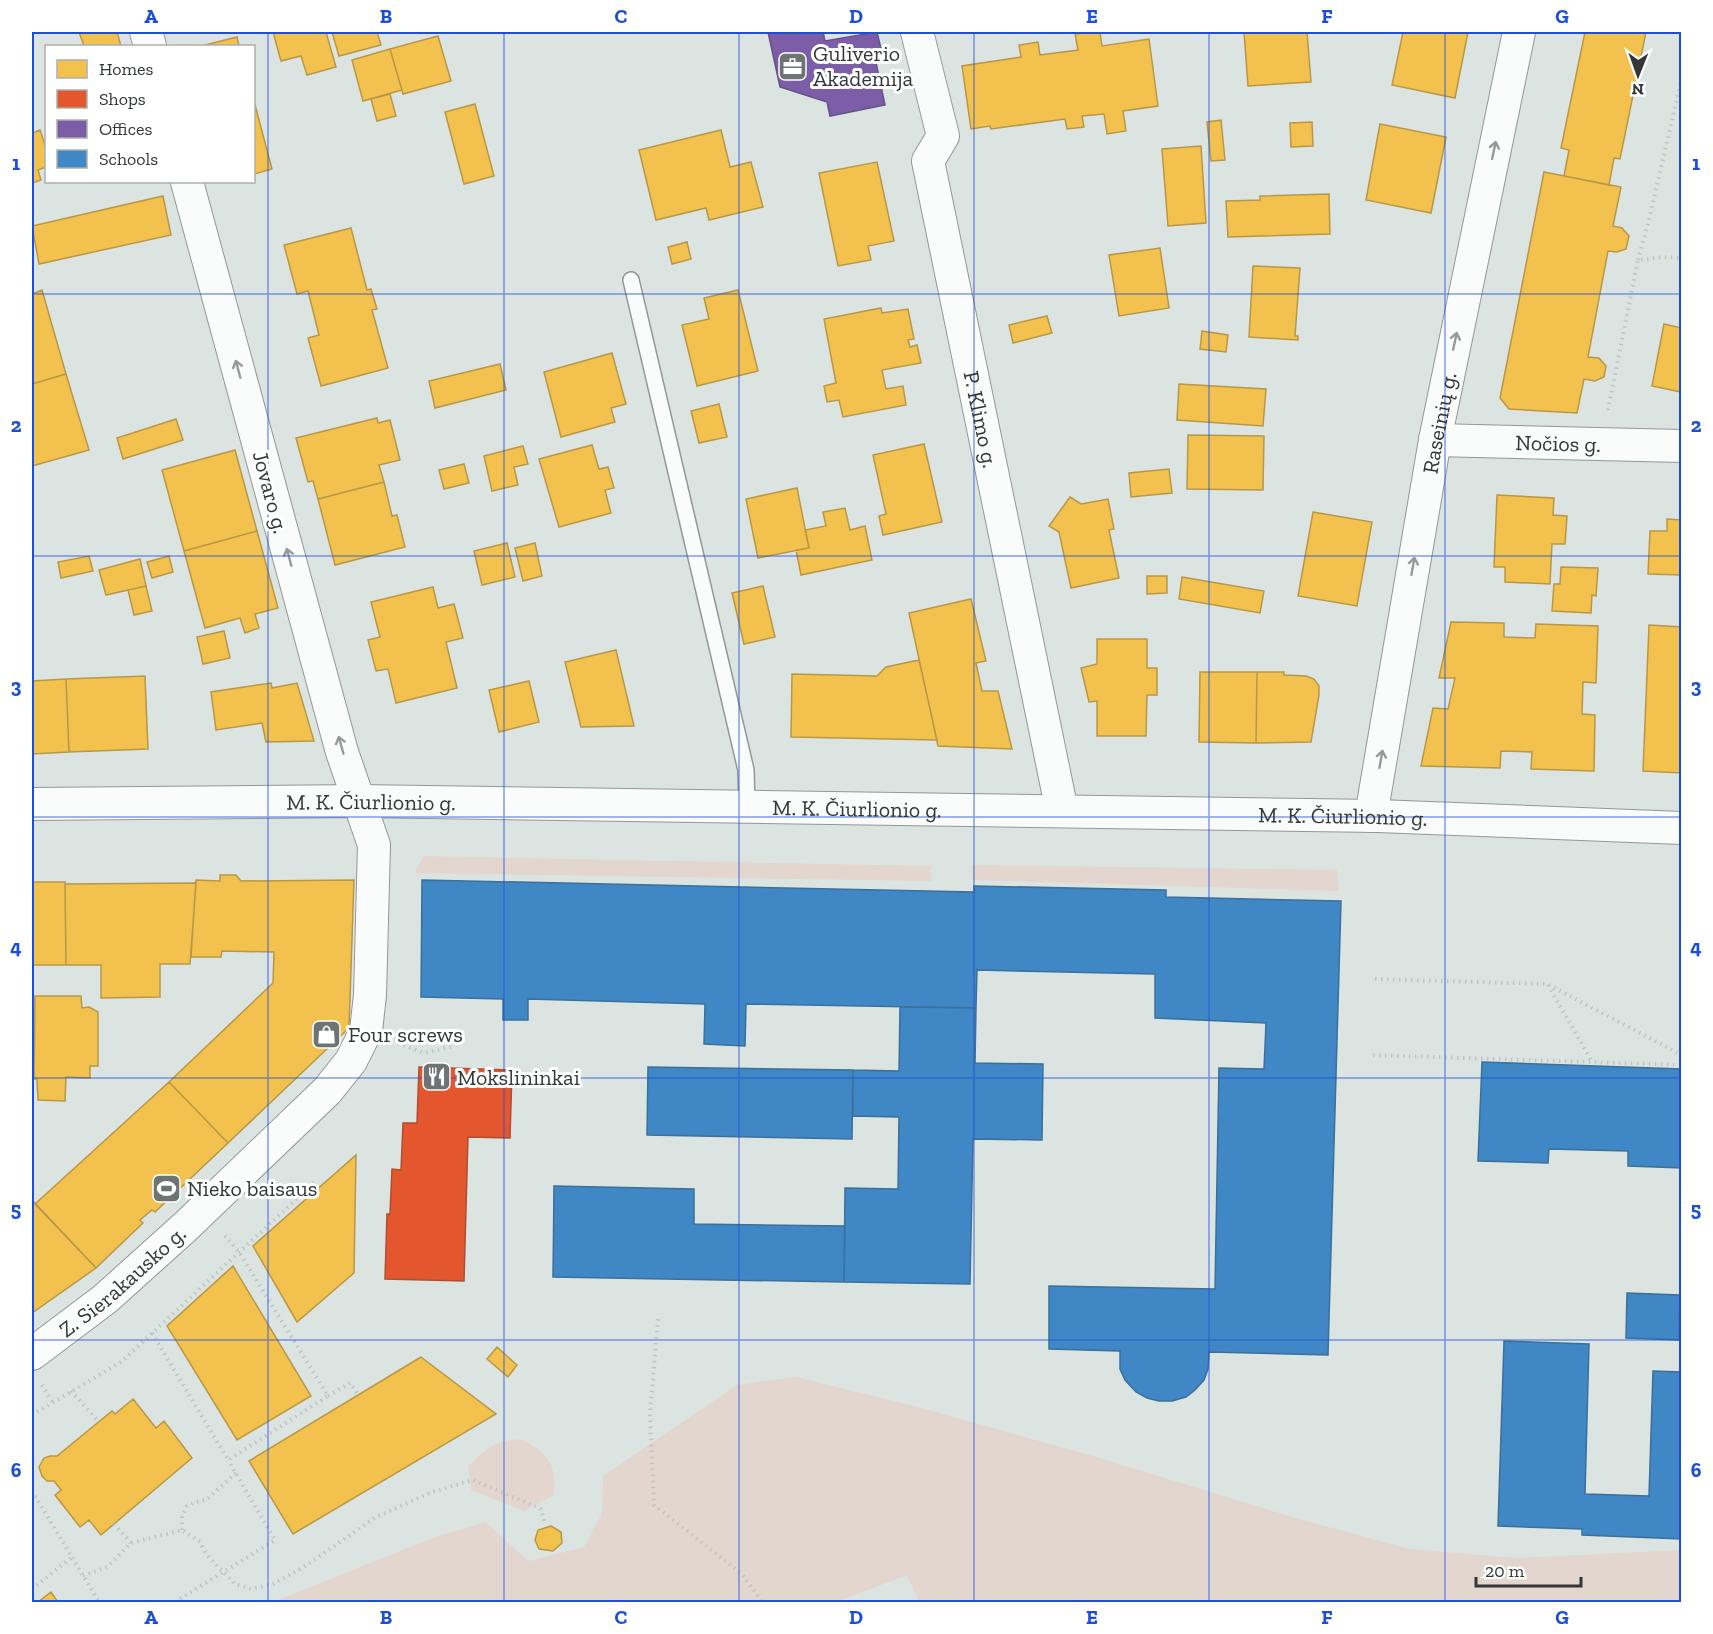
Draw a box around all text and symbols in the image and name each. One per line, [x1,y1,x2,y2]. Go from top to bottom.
text: A [144,4,158,28]
text: B [380,4,392,28]
text: C [615,4,628,28]
text: D [849,4,863,28]
text: E [1086,4,1098,28]
text: F [1321,4,1333,28]
text: G [1555,4,1569,28]
place label: Guliverio Akademija [813,40,913,92]
legend [45,45,255,183]
north arrow [1608,45,1668,105]
office icon: Guliverio Akademija [776,50,808,82]
text: Homes [99,58,153,80]
text: N [1631,80,1644,99]
text: Shops [99,88,146,110]
text: Offices [99,118,152,140]
one-way arrow [1489,141,1500,160]
text: Schools [99,148,158,170]
text: 1 [12,151,20,175]
text: 1 [1692,151,1700,175]
one-way arrow [1450,332,1461,351]
one-way arrow [232,360,243,379]
street label: P. Klimo g. [958,368,1004,470]
street label: Raseinių g. [1417,370,1463,476]
text: 2 [11,413,22,437]
text: 2 [1691,413,1702,437]
street label: Nočios g. [1515,429,1601,458]
street label: Jovaro g. [247,448,294,536]
one-way arrow [283,548,295,567]
one-way arrow [1408,557,1419,577]
text: 3 [11,674,22,698]
text: 3 [1691,674,1702,698]
one-way arrow [335,736,346,755]
one-way arrow [1375,749,1386,769]
street label: M. K. Čiurlionio g. [286,788,456,816]
street label: M. K. Čiurlionio g. [772,794,942,824]
street label: M. K. Čiurlionio g. [1258,801,1428,832]
text: 4 [10,935,22,959]
text: 4 [1690,935,1702,959]
shop icon: Four screws [311,1018,343,1050]
place label: Four screws [348,1021,463,1048]
restaurant icon: Mokslininkai [420,1061,452,1093]
place label: Mokslininkai [457,1064,580,1091]
sports icon: Nieko baisaus [150,1172,182,1204]
place label: Nieko baisaus [187,1175,317,1202]
text: 5 [11,1197,21,1221]
text: 5 [1691,1197,1701,1221]
street label: Z. Sierakausko g. [54,1220,192,1343]
text: 6 [11,1458,22,1482]
text: 6 [1691,1458,1702,1482]
scale bar [1476,1550,1581,1588]
text: 20 m [1485,1560,1525,1582]
text: A [144,1605,158,1629]
text: B [380,1605,392,1629]
text: C [615,1605,628,1629]
text: D [849,1605,863,1629]
text: E [1086,1605,1098,1629]
text: F [1321,1605,1333,1629]
text: G [1555,1605,1569,1629]

